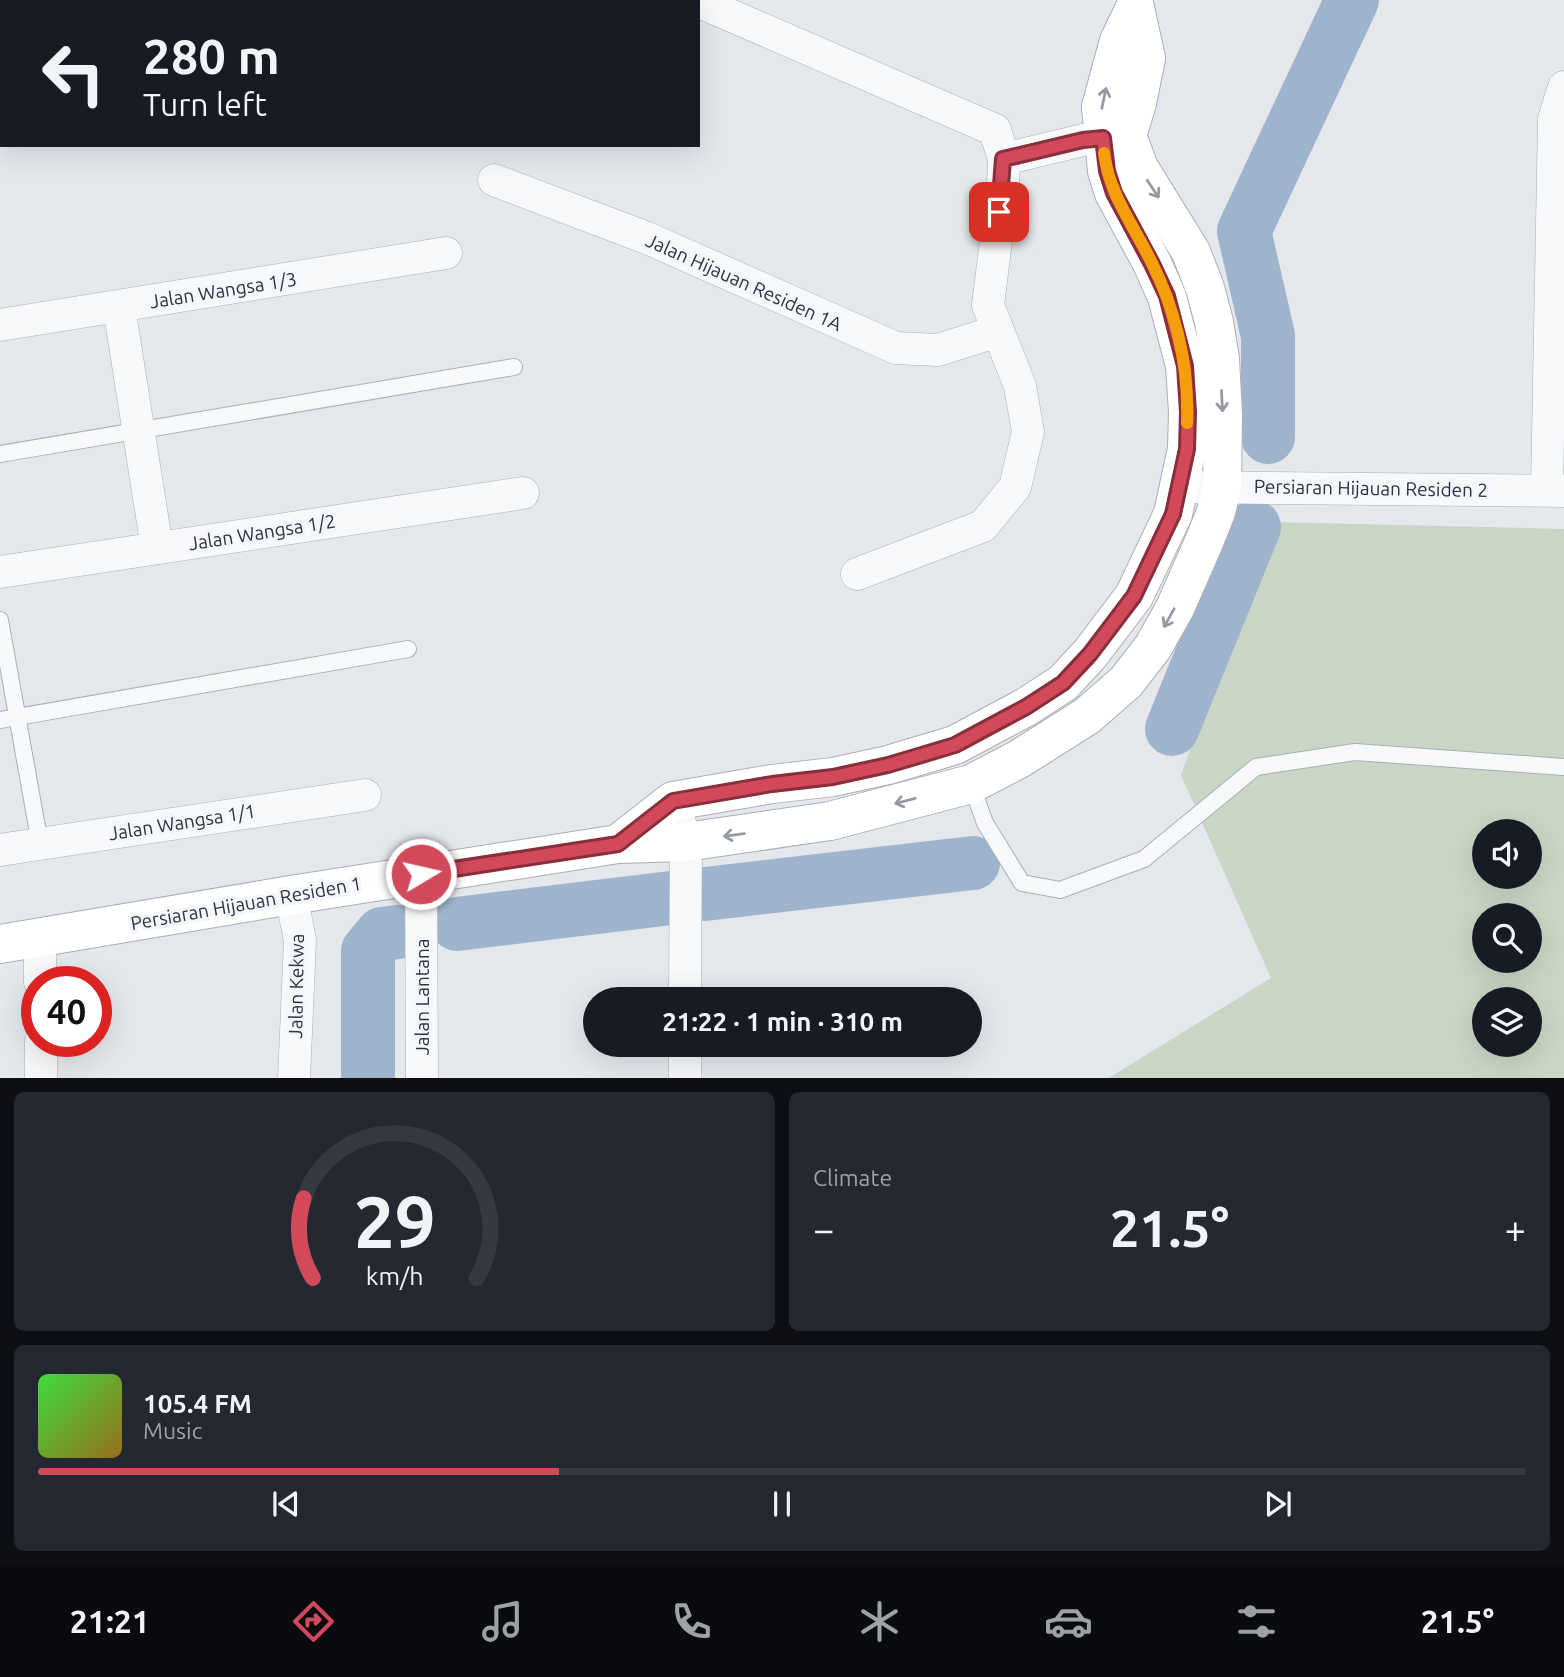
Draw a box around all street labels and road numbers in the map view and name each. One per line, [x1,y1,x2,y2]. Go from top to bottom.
street label: Jalan Hijauan Residen 1A [643,229,846,335]
street label: Jalan Wangsa 1/3 [148,268,298,312]
street label: Persiaran Hijauan Residen 2 [1254,475,1488,501]
street label: Jalan Wangsa 1/2 [187,510,337,554]
street label: Jalan Wangsa 1/1 [107,800,257,844]
street label: Persiaran Hijauan Residen 1 [129,872,363,934]
street label: Jalan Kekwa [284,933,308,1039]
street label: Jalan Lantana [411,938,433,1056]

